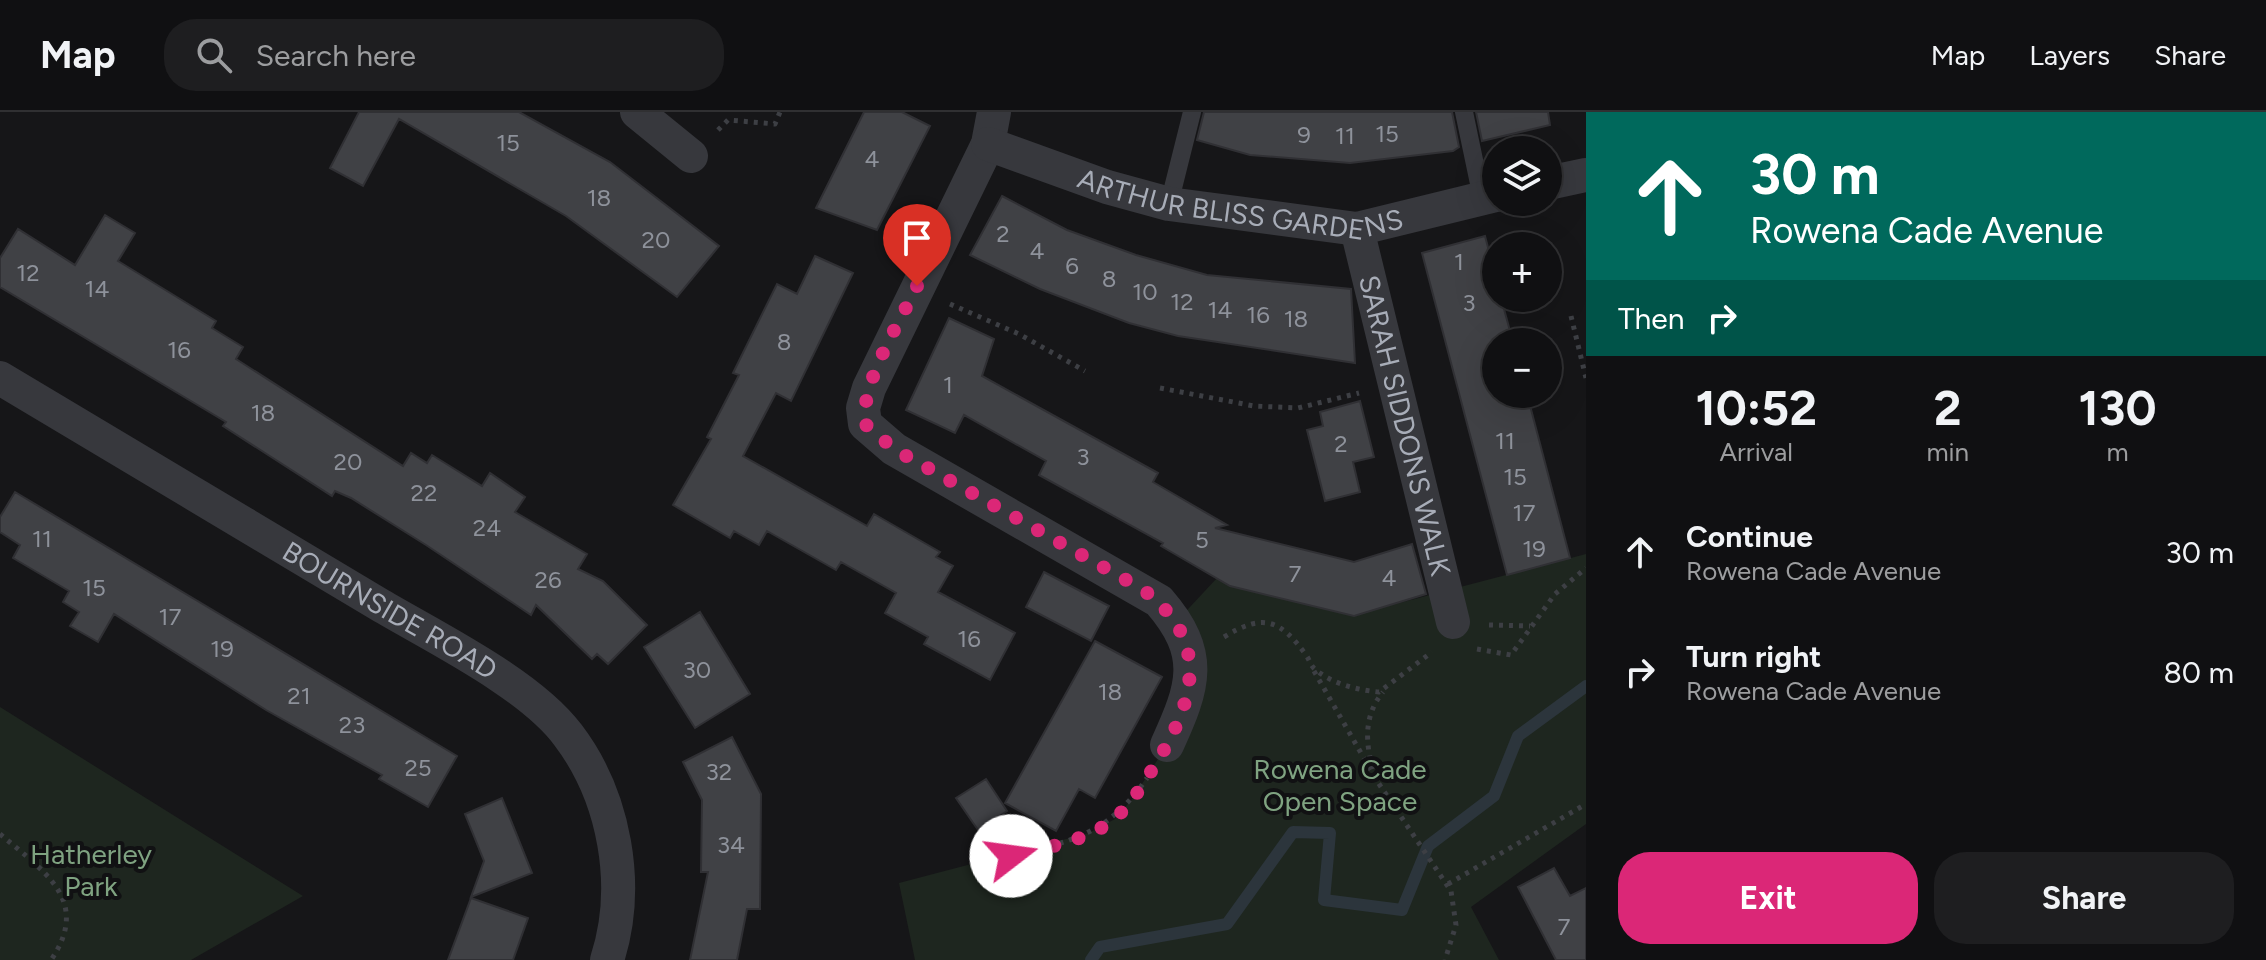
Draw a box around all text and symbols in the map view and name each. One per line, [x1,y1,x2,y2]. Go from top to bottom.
search box [164,19,724,91]
text: Map [40,32,116,78]
icon: search [192,33,236,77]
text: Search here [256,37,416,74]
text: Map [1931,38,1985,72]
text: Layers [2029,38,2110,72]
text: Share [2154,38,2226,72]
house number: 15 [1375,119,1399,148]
house number: 9 [1297,120,1311,149]
house number: 11 [1335,121,1355,150]
house number: 15 [496,128,520,157]
map controls [1482,136,1562,408]
button: layers [1482,136,1562,216]
text: 30 m [1750,141,1880,208]
house number: 4 [865,144,880,173]
icon: ahead [1618,144,1722,248]
street label: ARTHUR BLISS GARDENS [1073,161,1406,247]
house number: 18 [587,183,611,212]
pin [883,204,951,286]
text: Rowena Cade Avenue [1750,209,2103,252]
icon: arrive [895,216,939,260]
house number: 2 [996,219,1010,248]
house number: 20 [642,225,670,254]
button: + [1482,232,1562,312]
house number: 4 [1030,236,1045,265]
house number: 1 [1454,247,1464,276]
house number: 6 [1065,251,1079,280]
house number: 12 [16,258,40,287]
house number: 8 [1102,264,1116,293]
street label: SARAH SIDDONS WALK [1352,272,1458,579]
house number: 14 [85,274,109,303]
house number: 10 [1132,277,1158,306]
house number: 12 [1170,287,1194,316]
house number: 3 [1462,288,1476,317]
house number: 14 [1208,295,1232,324]
icon: right [1700,296,1744,340]
house number: 16 [1246,300,1270,329]
text: Then [1618,300,1684,337]
house number: 18 [1284,304,1308,333]
house number: 8 [777,327,791,356]
button: − [1482,328,1562,408]
house number: 16 [167,335,191,364]
house number: 1 [943,370,953,399]
text: 10:52 [1695,379,1817,437]
text: 2 [1934,379,1962,437]
text: 130 [2078,379,2157,437]
house number: 18 [251,398,275,427]
house number: 11 [1495,426,1515,455]
house number: 2 [1334,429,1348,458]
text: Arrival [1719,436,1793,468]
text: min [1926,436,1969,468]
text: m [2106,436,2129,468]
house number: 3 [1076,442,1090,471]
house number: 20 [334,447,362,476]
house number: 15 [1503,462,1527,491]
house number: 22 [411,478,437,507]
house number: 17 [1513,498,1536,527]
house number: 24 [473,513,501,542]
text: Continue [1686,518,1813,555]
house number: 11 [32,524,52,553]
house number: 5 [1195,525,1209,554]
icon: ahead [1618,530,1662,574]
street label: BOURNSIDE ROAD [277,534,504,686]
house number: 19 [1522,534,1546,563]
text: 30 m [2166,534,2234,571]
text: Rowena Cade Avenue [1686,555,1941,587]
house number: 7 [1289,559,1302,588]
house number: 4 [1382,563,1397,592]
house number: 26 [535,565,562,594]
house number: 15 [82,573,106,602]
house number: 17 [159,602,182,631]
house number: 16 [957,624,981,653]
house number: 19 [210,634,234,663]
text: Turn right [1686,638,1821,675]
icon: right [1618,650,1662,694]
text: 80 m [2163,654,2234,691]
house number: 30 [683,655,711,684]
text: Rowena Cade Avenue [1686,675,1941,707]
house number: 18 [1098,677,1122,706]
house number: 21 [287,681,311,710]
house number: 23 [339,710,365,739]
park label: Rowena Cade Open Space [1253,752,1427,818]
house number: 25 [404,753,432,782]
house number: 32 [706,757,732,786]
position arrow [969,814,1053,898]
house number: 34 [717,830,745,859]
park label: Hatherley Park [30,837,152,903]
button: Exit [1618,852,1918,944]
button: Share [1934,852,2234,944]
house number: 7 [1558,912,1571,941]

